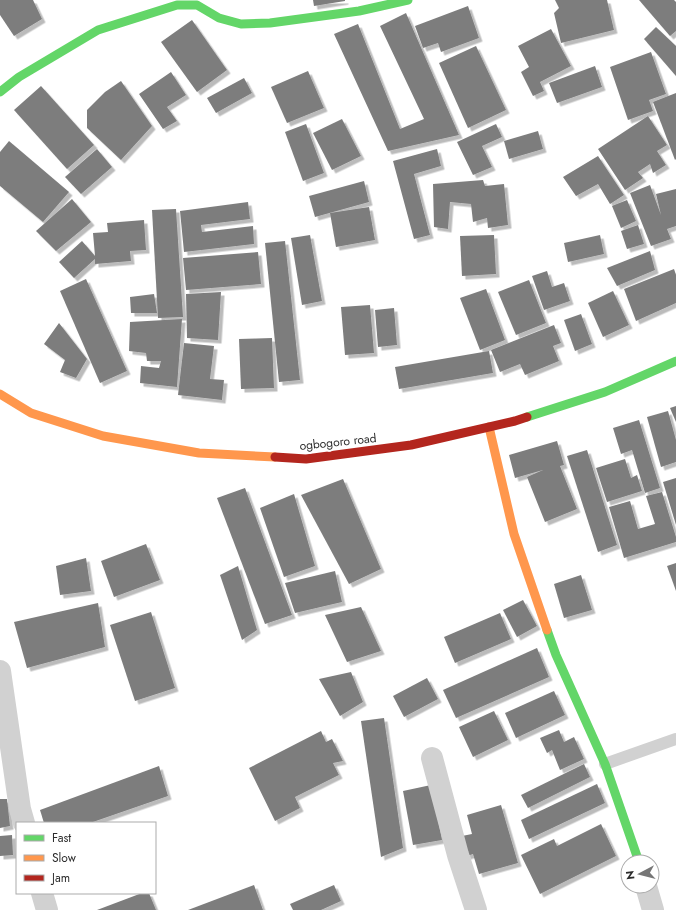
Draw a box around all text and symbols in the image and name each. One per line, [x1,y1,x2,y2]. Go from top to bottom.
street label: ogbogoro road [299,429,377,455]
legend [16,822,156,894]
text: Fast [52,829,71,847]
text: Slow [52,849,77,867]
north arrow [620,854,660,894]
text: Jam [50,869,70,887]
text: N [622,870,639,881]

